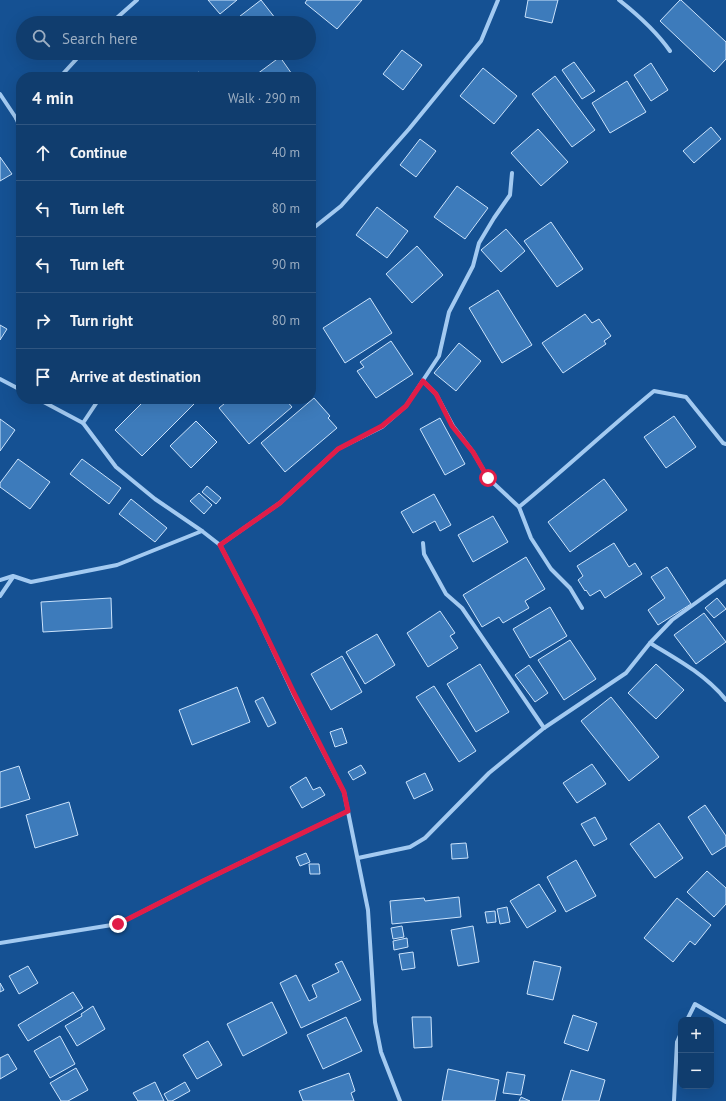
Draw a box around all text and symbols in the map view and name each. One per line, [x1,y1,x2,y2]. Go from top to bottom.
search box [16,16,316,60]
icon: search [30,27,52,49]
text: Search here [62,29,138,48]
text: 4 min [32,87,73,109]
text: Walk · 290 m [228,90,300,107]
icon: ahead [32,142,54,164]
text: Continue [70,143,127,162]
text: 40 m [272,144,300,161]
icon: left [32,198,54,220]
text: Turn left [70,199,124,218]
text: 80 m [272,200,300,217]
icon: left [32,254,54,276]
text: Turn left [70,255,124,274]
text: 90 m [272,256,300,273]
icon: right [32,310,54,332]
text: Turn right [70,311,133,330]
text: 80 m [272,312,300,329]
icon: arrive [32,366,54,388]
text: Arrive at destination [70,367,201,386]
route start [479,469,497,487]
route end [109,915,127,933]
map controls [678,1017,714,1089]
button: + [678,1017,714,1053]
button: − [678,1053,714,1089]

